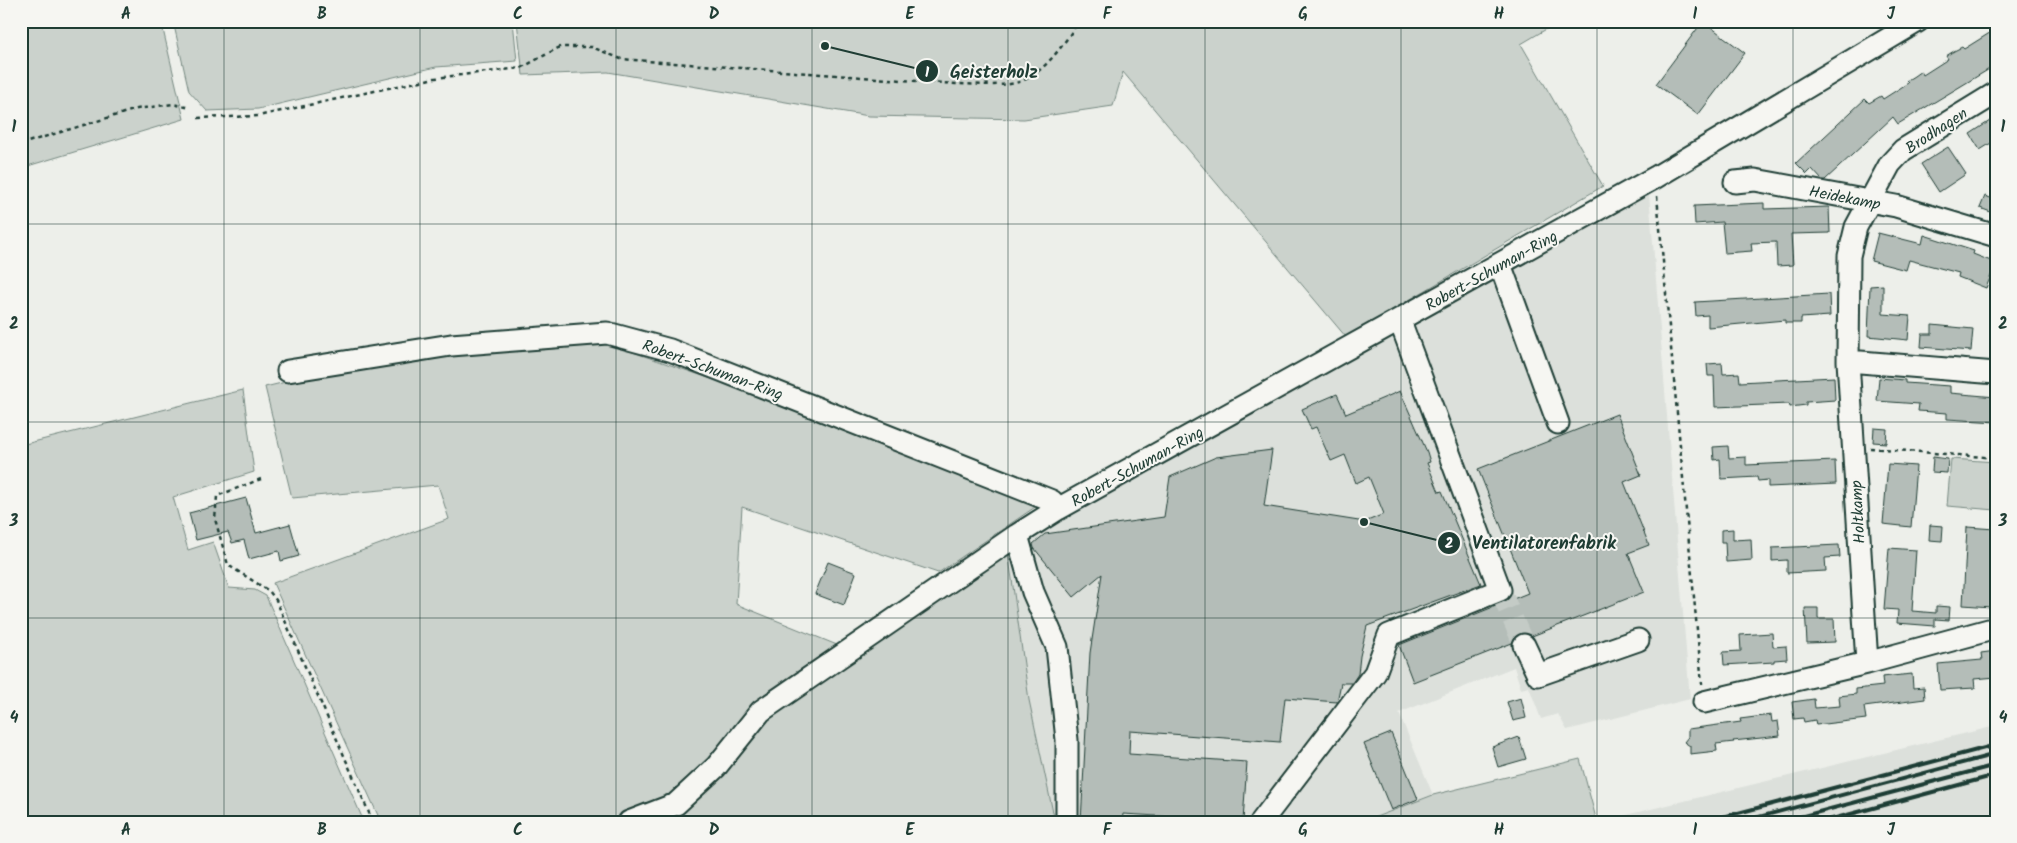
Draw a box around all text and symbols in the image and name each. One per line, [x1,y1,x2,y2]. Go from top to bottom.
text: A [121,2,131,27]
text: B [317,2,327,27]
text: C [513,2,523,27]
text: D [709,2,720,27]
text: E [906,2,916,27]
text: F [1103,2,1113,27]
text: G [1298,2,1308,27]
text: H [1494,2,1504,27]
text: I [1693,2,1698,27]
text: J [1887,2,1896,27]
callout: Geisterholz [915,55,1048,88]
text: Geisterholz [950,59,1038,88]
text: 1 [925,61,930,85]
street label: Brodhagen [1901,102,1973,161]
text: 1 [12,115,17,140]
text: 1 [2001,115,2006,140]
street label: Heidekamp [1807,179,1883,218]
street label: Robert-Schuman-Ring [1421,224,1563,318]
text: 2 [9,312,19,337]
text: 2 [1998,312,2008,337]
street label: Robert-Schuman-Ring [639,333,786,408]
street label: Robert-Schuman-Ring [1067,420,1209,514]
street label: Holtkamp [1844,479,1873,544]
text: 3 [9,509,19,534]
text: 3 [1998,509,2008,534]
callout: Ventilatorenfabrik [1437,526,1626,559]
text: Ventilatorenfabrik [1472,530,1617,559]
text: 2 [1445,532,1454,556]
text: 4 [10,706,19,731]
text: 4 [1999,706,2008,731]
text: A [121,818,131,843]
text: B [317,818,327,843]
text: C [513,818,523,843]
text: D [709,818,720,843]
text: E [906,818,916,843]
text: F [1103,818,1113,843]
text: G [1298,818,1308,843]
text: H [1494,818,1504,843]
text: I [1693,818,1698,843]
text: J [1887,818,1896,843]

